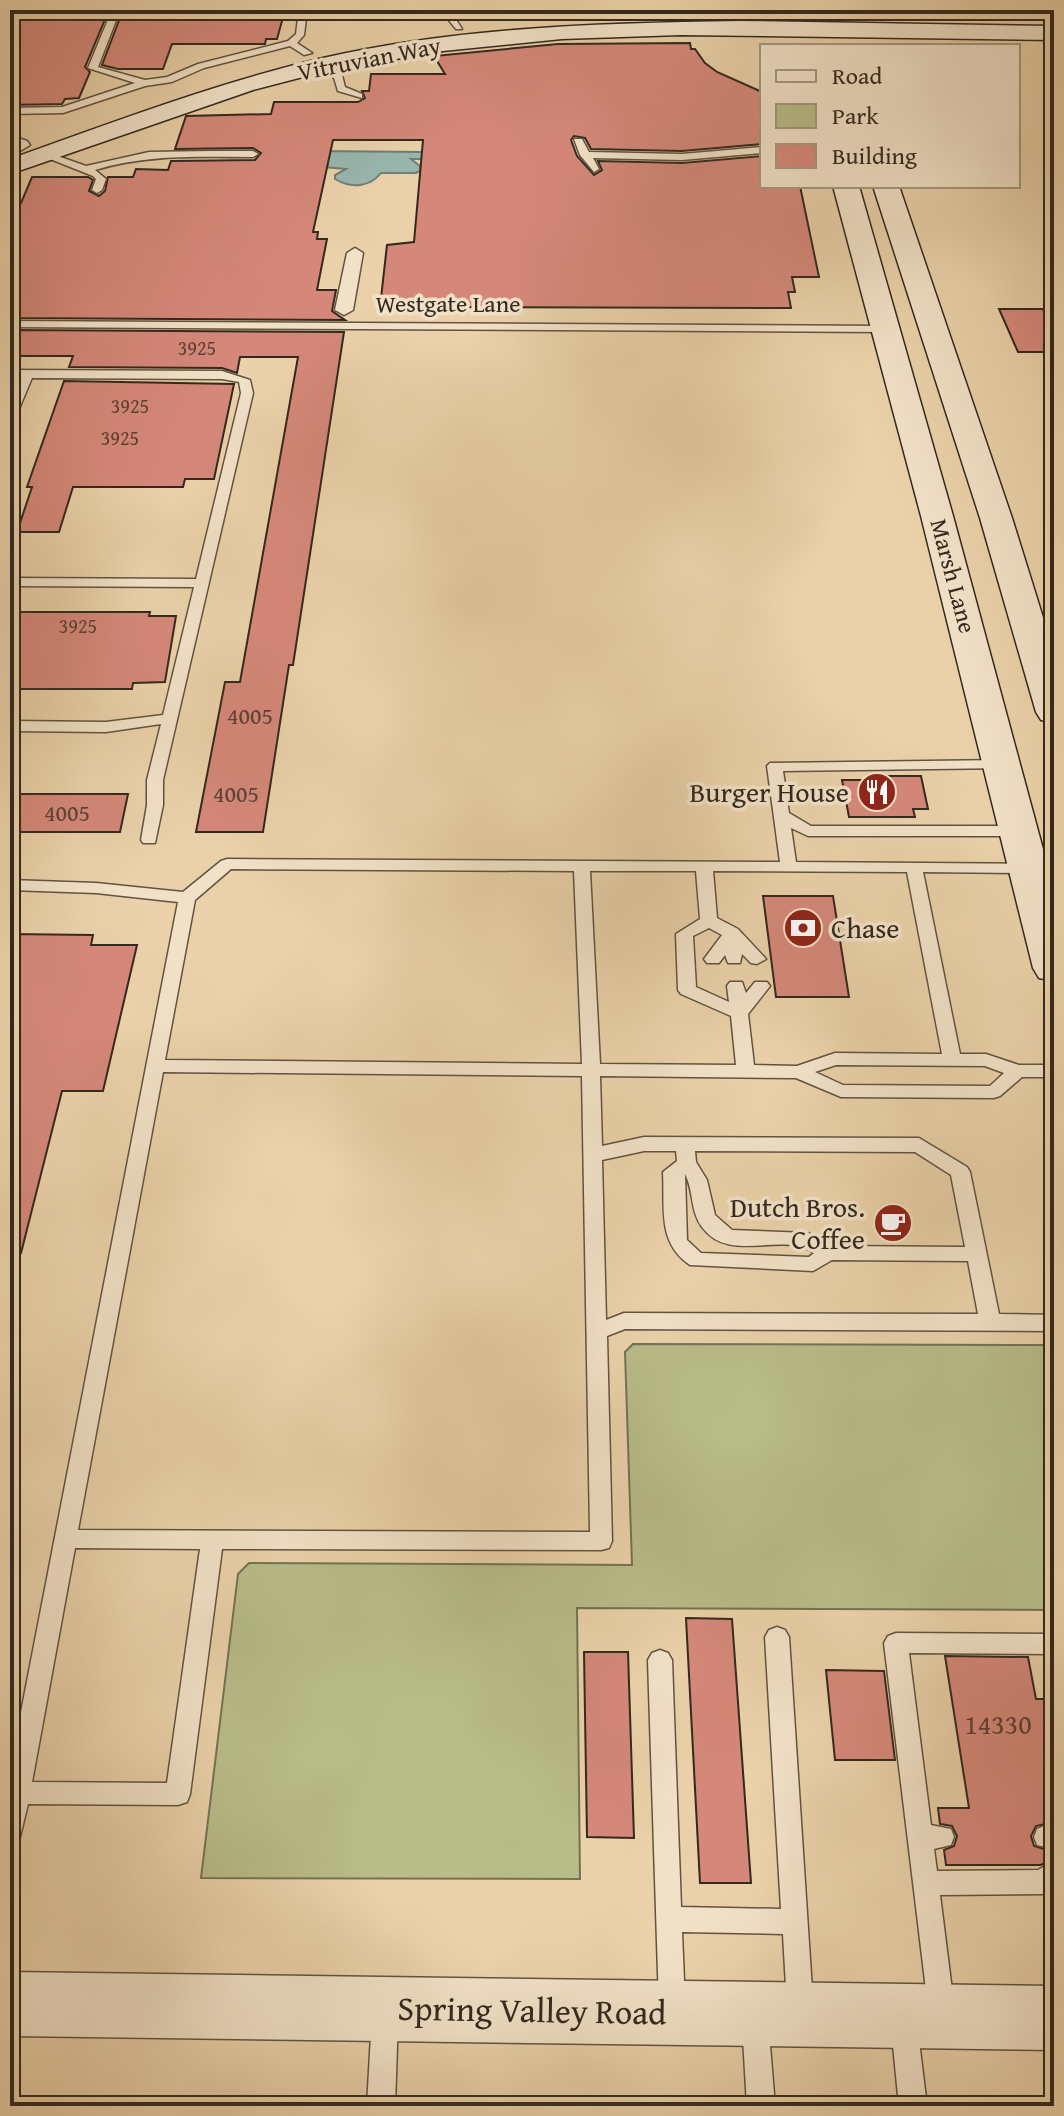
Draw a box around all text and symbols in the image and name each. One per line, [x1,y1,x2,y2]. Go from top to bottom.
street label: Vitruvian Way [294,27,444,90]
legend [760,44,1020,188]
text: Road [832,58,882,93]
text: Park [832,98,879,133]
text: Building [832,138,917,173]
street label: Westgate Lane [376,286,520,321]
house number: 3925 [178,333,216,362]
house number: 3925 [111,391,149,420]
house number: 3925 [101,423,139,452]
street label: Marsh Lane [921,515,986,637]
house number: 3925 [59,611,97,640]
house number: 4005 [227,698,273,733]
place label: Burger House [689,771,849,812]
restaurant icon: Burger House [856,771,898,813]
house number: 4005 [213,776,259,811]
house number: 4005 [44,795,90,830]
bank icon: Chase [782,907,824,949]
place label: Chase [831,907,899,948]
place label: Dutch Bros. Coffee [730,1186,865,1259]
cafe icon: Dutch Bros. Coffee [872,1202,914,1244]
house number: 14330 [964,1703,1032,1744]
street label: Spring Valley Road [397,1983,667,2036]

